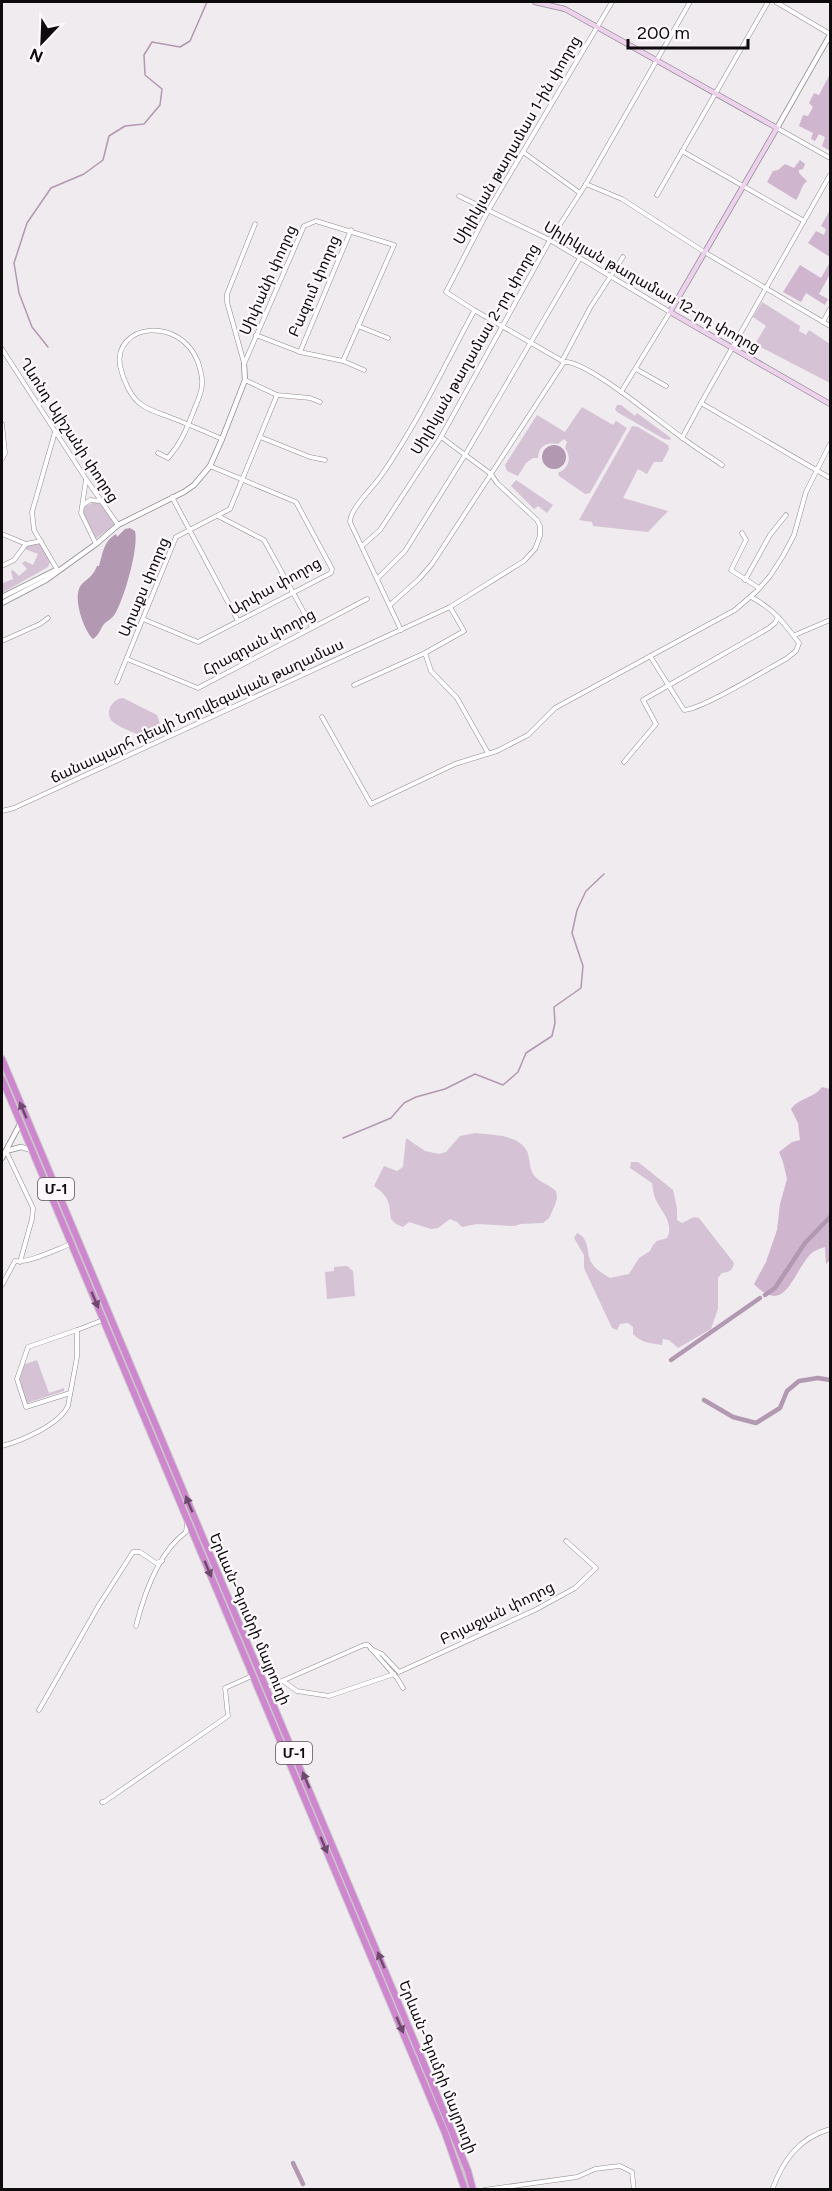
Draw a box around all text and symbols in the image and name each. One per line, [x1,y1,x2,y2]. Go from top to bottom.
north arrow [12,12,72,72]
scale bar [628,12,748,50]
text: 200 m [637,22,690,44]
street label: Սիլիկյան թաղամաս 1-ին փողոց [450,32,584,248]
text: N [27,44,46,67]
street label: Սիլիկյան թաղամաս 12-րդ փողոց [540,217,764,357]
street label: Սիփանի փողոց [236,222,300,338]
street label: Բազում փողոց [284,232,344,340]
street label: Սիլիկյան թաղամաս 2-րդ փողոց [407,240,543,458]
street label: Ղևոնդ Ալիշանի փողոց [15,354,123,506]
street label: Արաքս փողոց [115,535,173,639]
street label: Արփա փողոց [226,553,324,619]
street label: Հրազդան փողոց [200,605,318,679]
street label: ճանապարհ դեպի Նորվեգական թաղամաս [48,635,346,787]
one-way arrow [18,1100,28,1118]
road number: Մ-1 [38,1178,74,1200]
one-way arrow [90,1292,100,1310]
one-way arrow [184,1494,194,1512]
street label: Երևան-Գյումրի մայրուղի [206,1530,294,1708]
one-way arrow [204,1560,213,1578]
street label: Բոյաջյան փողոց [437,1578,557,1648]
road number: Մ-1 [276,1742,312,1764]
one-way arrow [300,1771,310,1789]
one-way arrow [319,1837,329,1855]
one-way arrow [376,1951,385,1969]
street label: Երևան-Գյումրի մայրուղի [395,1978,481,2156]
one-way arrow [396,2016,405,2034]

